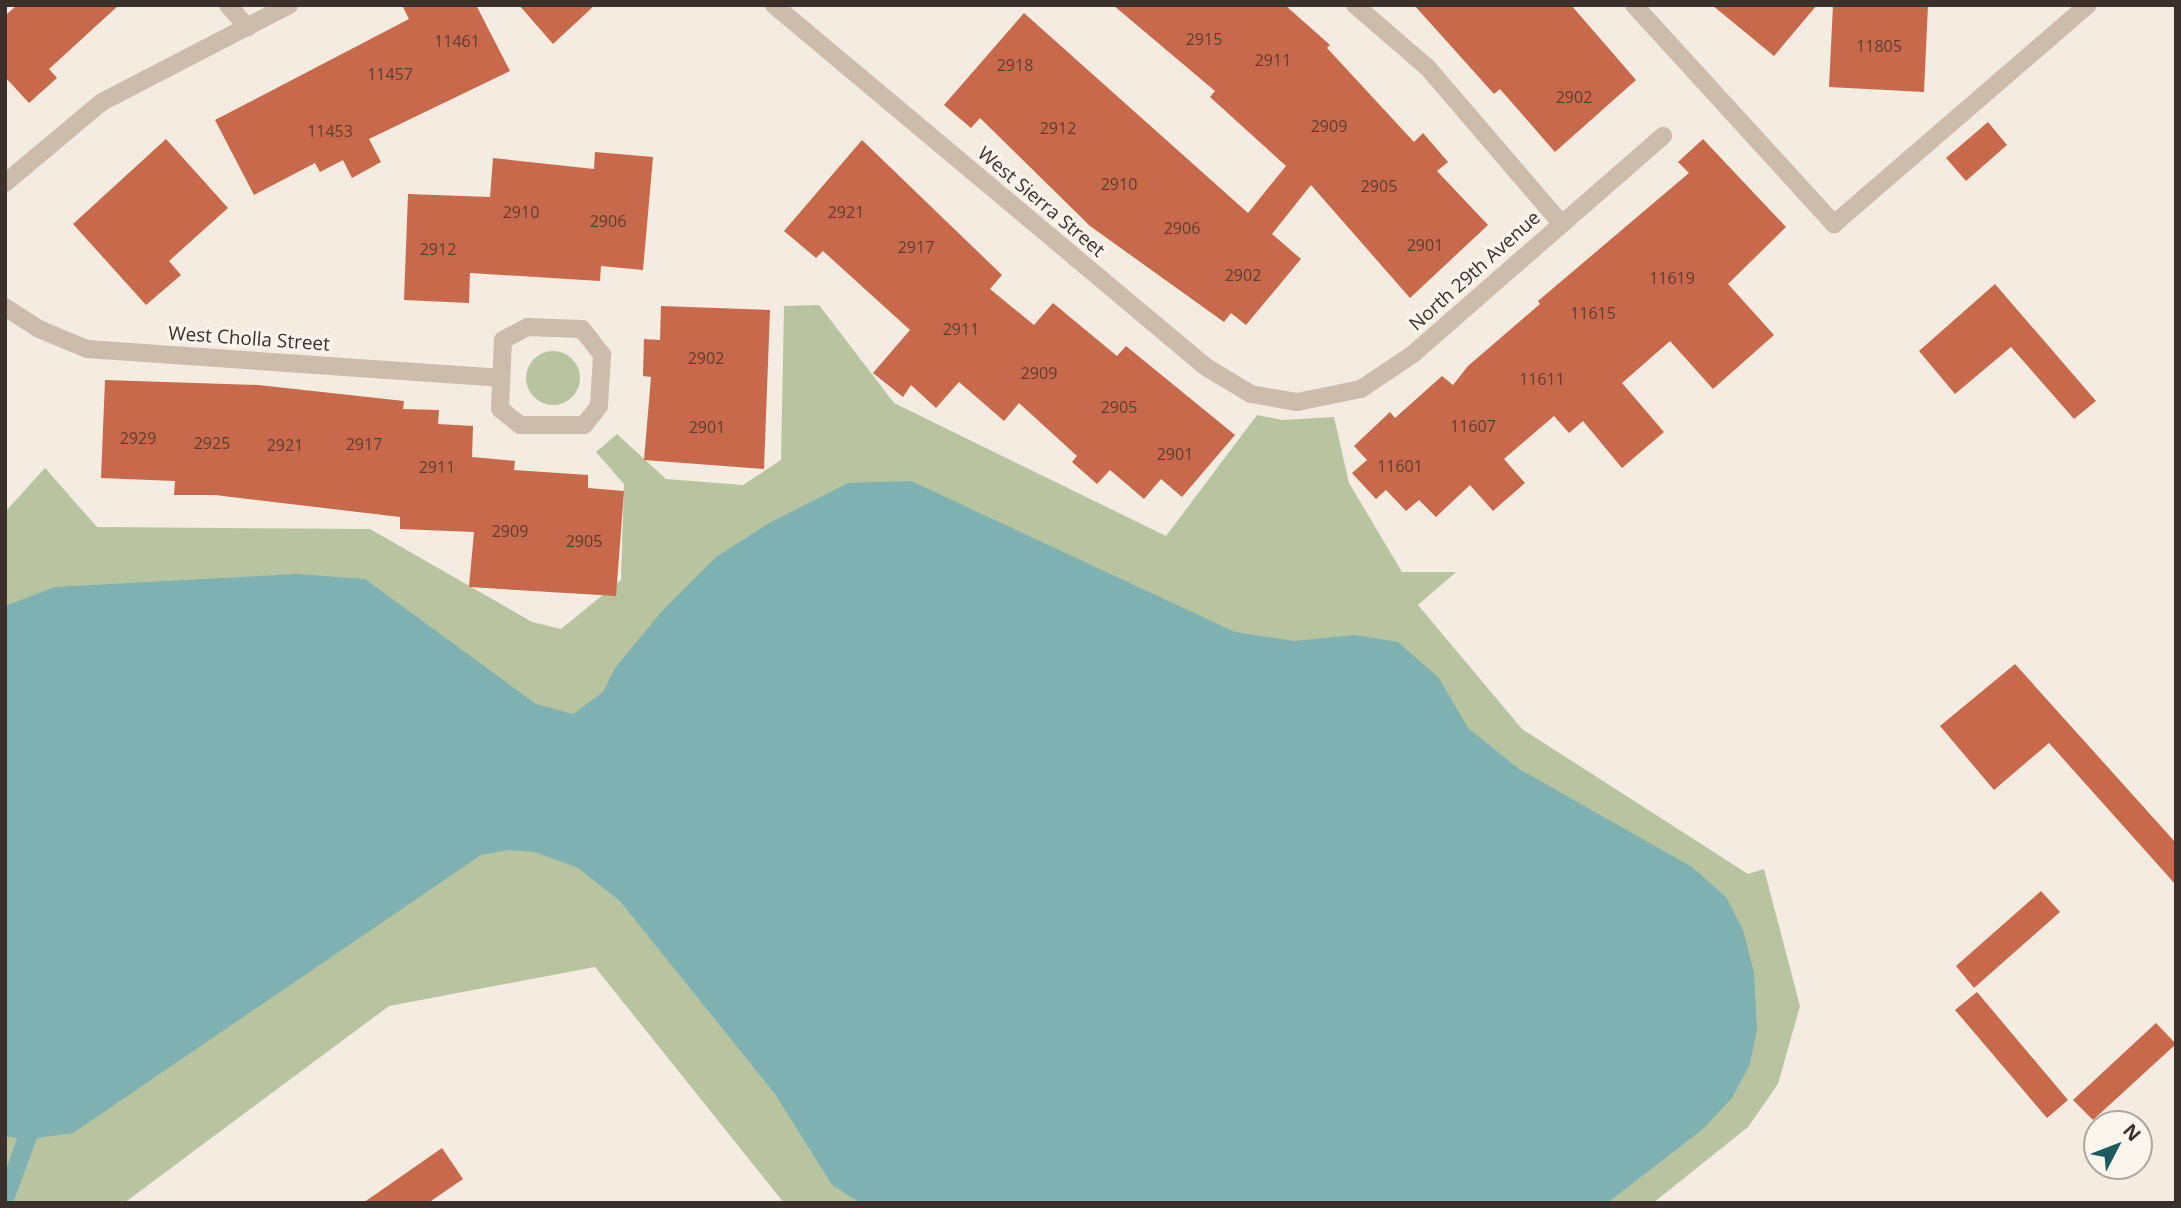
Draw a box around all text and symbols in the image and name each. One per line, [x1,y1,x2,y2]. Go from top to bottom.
house number: 2915 [1186,29,1222,49]
house number: 11461 [434,31,480,51]
house number: 11805 [1856,36,1902,56]
house number: 2911 [1255,50,1291,70]
house number: 2918 [997,55,1033,75]
house number: 11457 [367,64,413,84]
house number: 2902 [1556,87,1592,107]
house number: 2909 [1311,116,1347,136]
house number: 2912 [1040,118,1076,138]
house number: 11453 [307,121,353,141]
street label: West Sierra Street [973,142,1109,262]
house number: 2910 [1101,174,1137,194]
house number: 2905 [1361,176,1397,196]
house number: 2910 [503,202,539,222]
house number: 2921 [828,202,864,222]
street label: North 29th Avenue [1405,206,1545,336]
house number: 2906 [590,211,626,231]
house number: 2906 [1164,218,1200,238]
house number: 2901 [1407,235,1443,255]
house number: 2917 [898,237,934,257]
house number: 2912 [420,239,456,259]
house number: 2902 [1225,265,1261,285]
house number: 11619 [1649,268,1695,288]
house number: 11615 [1570,303,1616,323]
house number: 2911 [943,319,979,339]
street label: West Cholla Street [167,322,331,356]
house number: 2902 [688,348,724,368]
house number: 2909 [1021,363,1057,383]
house number: 11611 [1519,369,1565,389]
house number: 2905 [1101,397,1137,417]
house number: 11607 [1450,416,1496,436]
house number: 2901 [689,417,725,437]
house number: 2929 [120,428,156,448]
house number: 2925 [194,433,230,453]
house number: 2917 [346,434,382,454]
house number: 2921 [267,435,303,455]
house number: 2901 [1157,444,1193,464]
house number: 11601 [1377,456,1423,476]
house number: 2911 [419,457,455,477]
house number: 2909 [492,521,528,541]
house number: 2905 [566,531,602,551]
north arrow [2083,1110,2153,1180]
text: N [2117,1118,2147,1147]

